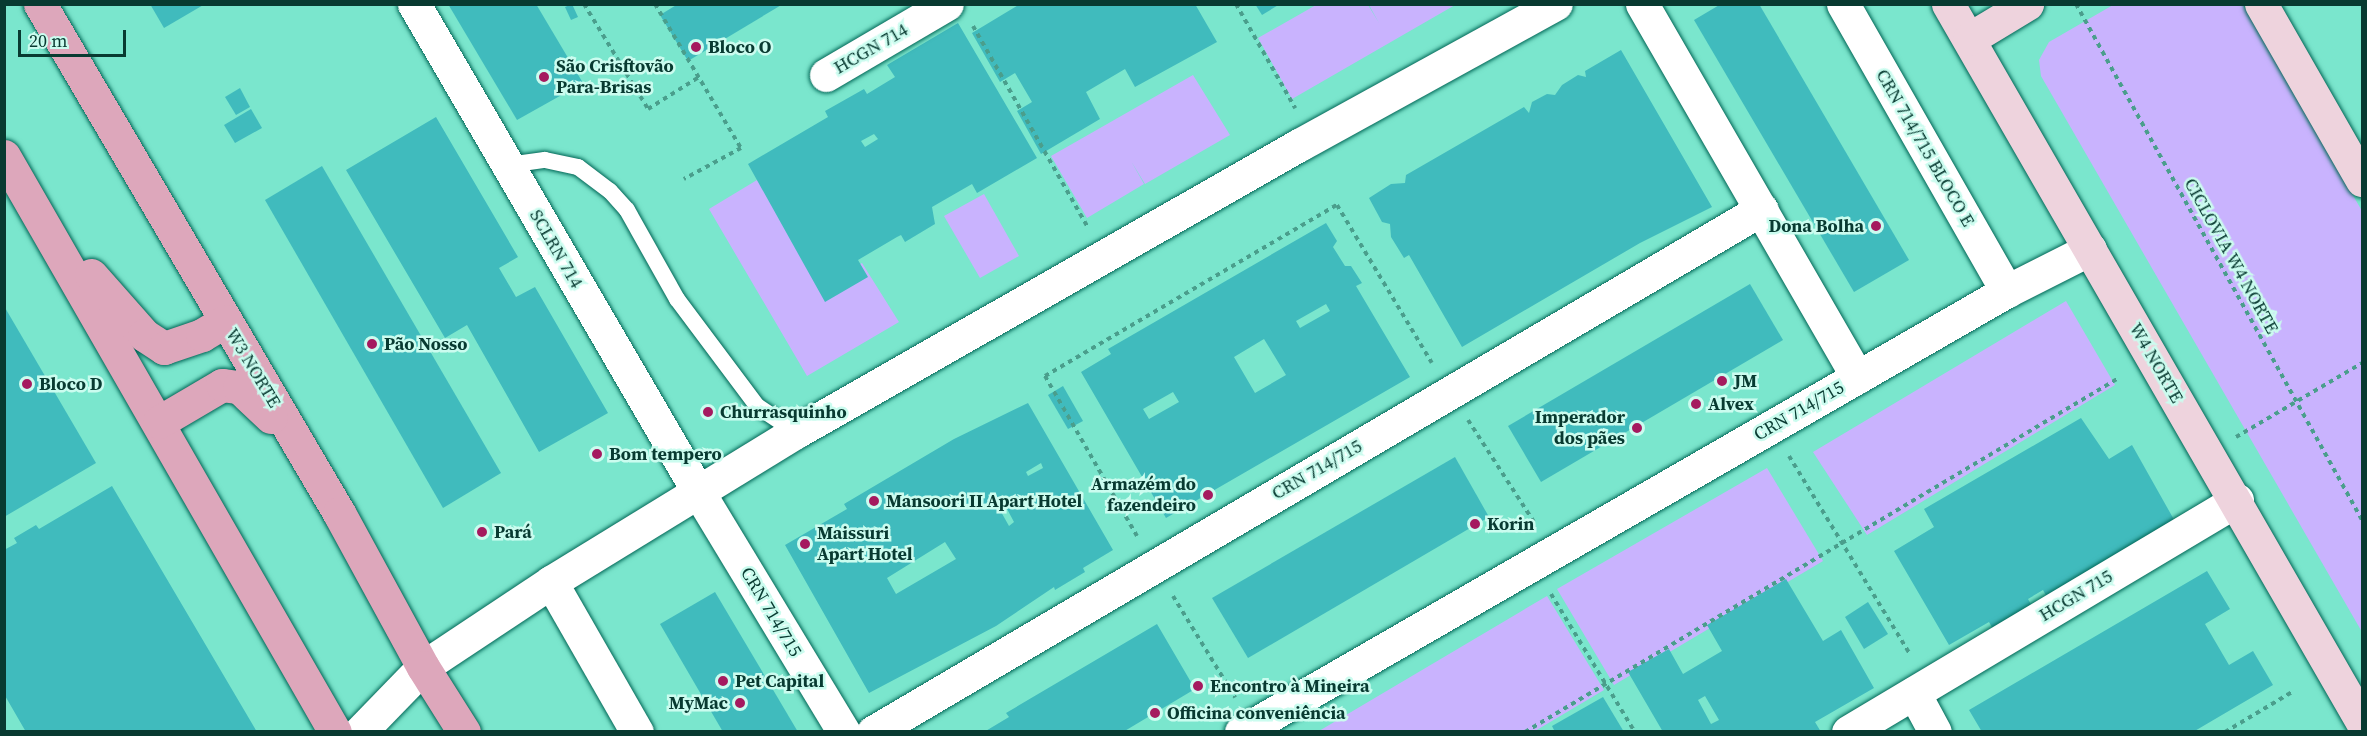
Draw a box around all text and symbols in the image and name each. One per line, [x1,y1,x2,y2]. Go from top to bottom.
scale bar [21,18,129,56]
street label: HCGN 714 [830,19,912,79]
text: 20 m [29,28,67,53]
place label: Bloco O [708,36,771,58]
marker: Bloco O [689,40,703,54]
place label: São Crisftovão Para-Brisas [556,56,674,98]
street label: CRN 714/715 BLOCO E [1871,66,1979,230]
marker: São Crisftovão Para-Brisas [537,70,551,84]
street label: CICLOVIA W4 NORTE [2179,174,2283,338]
street label: SCLRN 714 [525,206,587,292]
place label: Dona Bolha [1768,215,1864,237]
marker: Dona Bolha [1869,219,1883,233]
street label: W4 NORTE [2125,319,2187,407]
street label: W3 NORTE [221,324,285,412]
place label: Pão Nosso [384,333,467,355]
marker: Pão Nosso [365,337,379,351]
place label: JM [1734,370,1757,392]
place label: Bloco D [39,373,102,395]
marker: JM [1715,374,1729,388]
marker: Bloco D [20,377,34,391]
street label: CRN 714/715 [1750,377,1848,445]
place label: Alvex [1708,393,1754,415]
marker: Alvex [1689,397,1703,411]
place label: Churrasquinho [720,401,847,423]
marker: Churrasquinho [701,405,715,419]
place label: Imperador dos pães [1535,407,1625,450]
marker: Imperador dos pães [1630,421,1644,435]
street label: CRN 714/715 [1268,436,1366,504]
place label: Bom tempero [609,443,722,465]
marker: Bom tempero [590,447,604,461]
place label: Armazém do fazendeiro [1091,474,1196,516]
marker: Armazém do fazendeiro [1201,488,1215,502]
place label: Mansoori II Apart Hotel [886,490,1082,512]
marker: Mansoori II Apart Hotel [867,494,881,508]
place label: Korin [1487,513,1534,535]
marker: Korin [1468,517,1482,531]
place label: Pará [494,521,532,543]
place label: Maissuri Apart Hotel [817,523,912,566]
marker: Pará [475,525,489,539]
marker: Maissuri Apart Hotel [798,537,812,551]
street label: CRN 714/715 [736,563,806,661]
street label: HCGN 715 [2035,566,2117,626]
place label: Pet Capital [735,670,824,692]
marker: Pet Capital [716,674,730,688]
place label: Encontro à Mineira [1210,675,1369,697]
marker: Encontro à Mineira [1191,679,1205,693]
place label: MyMac [669,692,728,714]
marker: MyMac [733,696,747,710]
place label: Officina conveniência [1167,702,1346,724]
marker: Officina conveniência [1148,706,1162,720]

